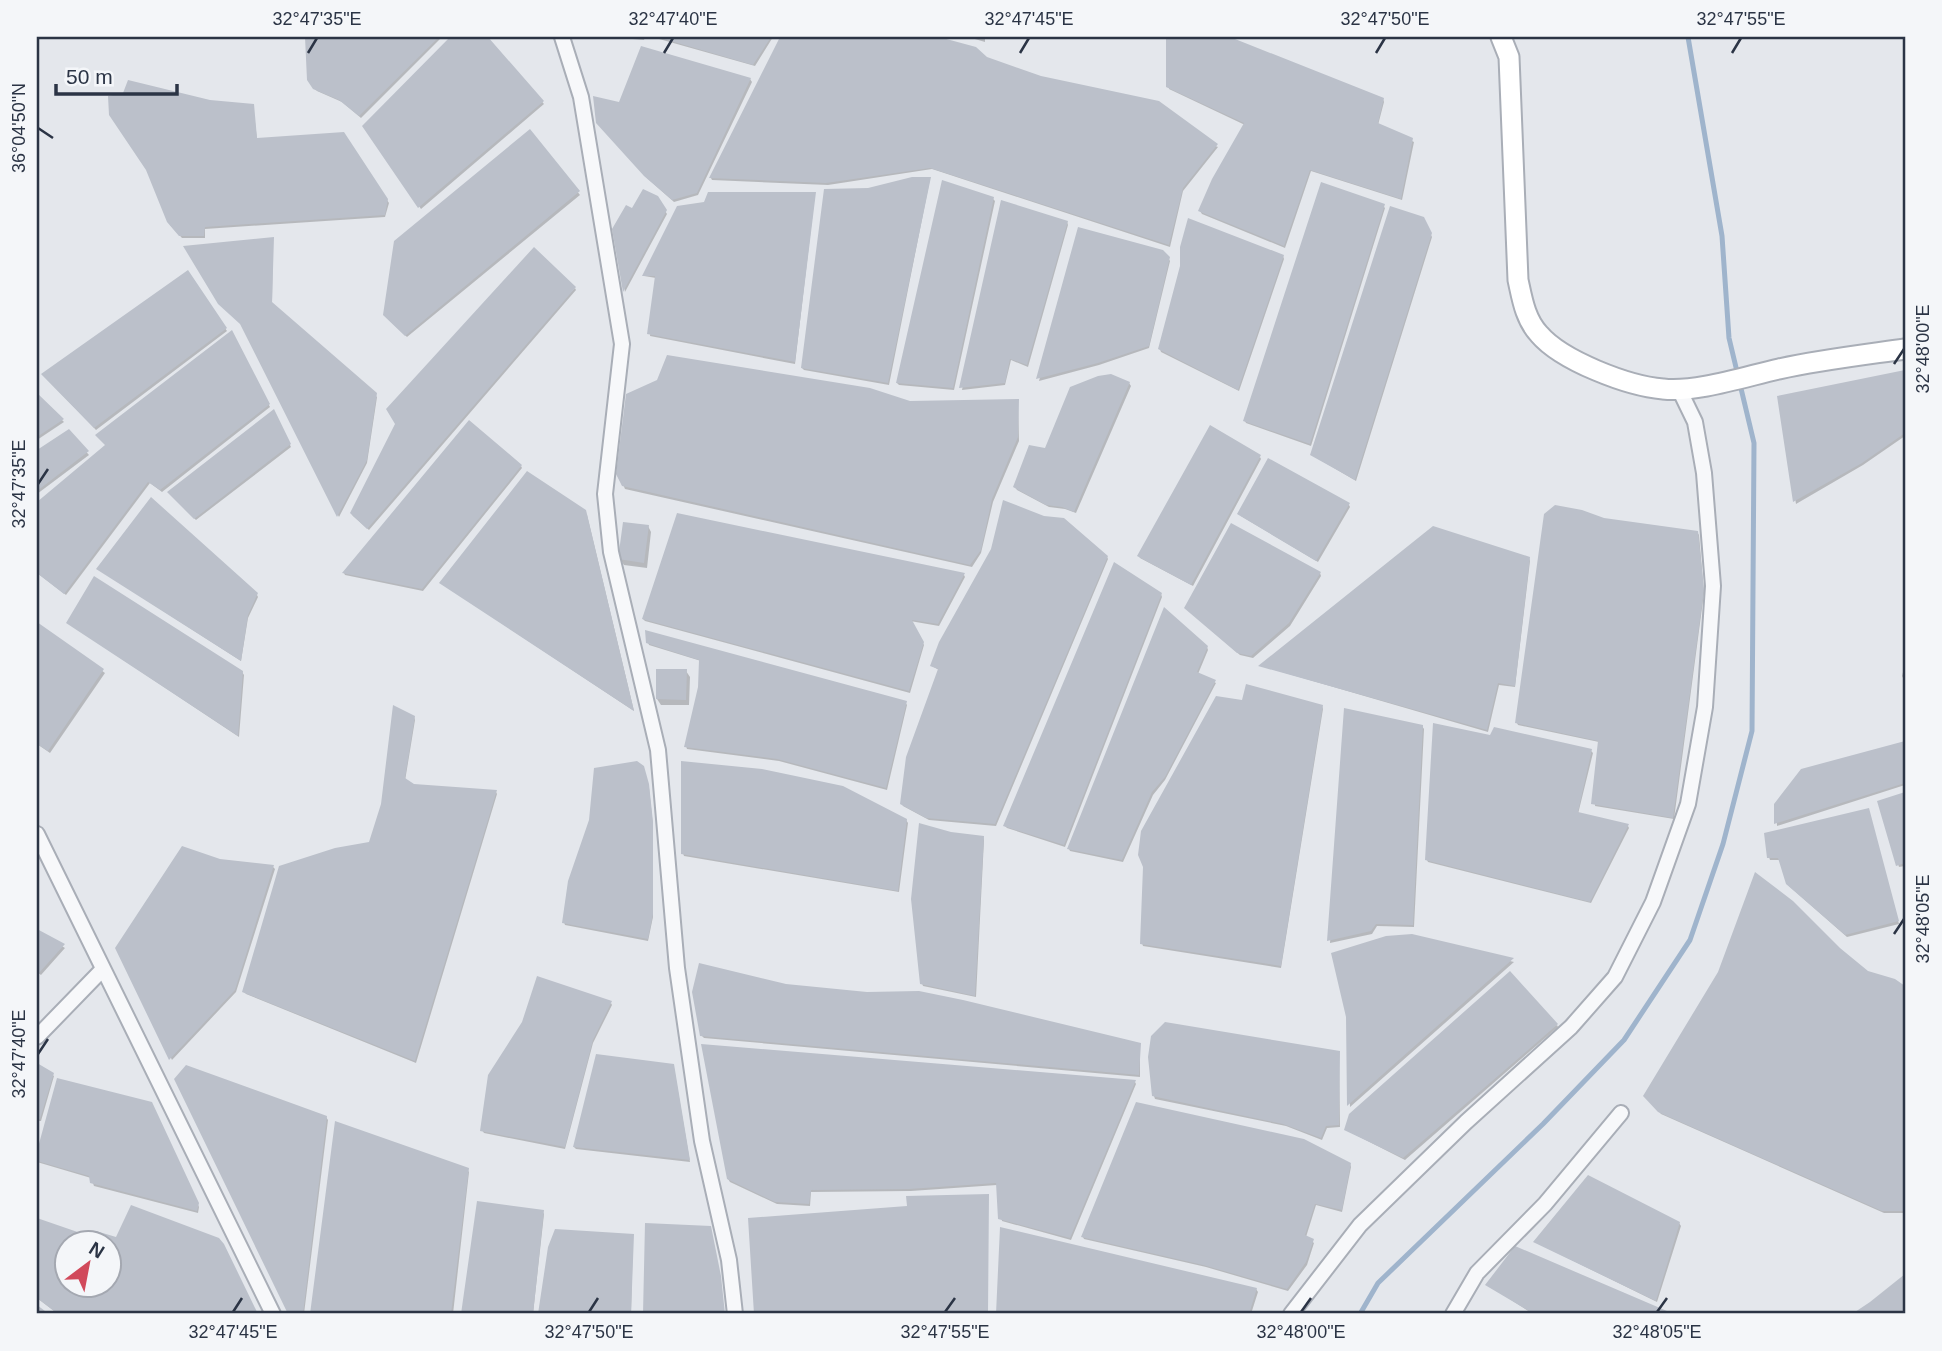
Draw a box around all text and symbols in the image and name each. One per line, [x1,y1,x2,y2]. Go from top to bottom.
text: 32°47'35"E [272,9,362,29]
text: 32°47'40"E [628,9,718,29]
text: 32°47'45"E [984,9,1074,29]
text: 32°47'50"E [1340,9,1430,29]
text: 32°47'55"E [1696,9,1786,29]
scale bar [56,52,177,96]
text: 50 m [66,65,113,88]
text: 36°04'50"N [9,83,29,173]
text: 32°48'00"E [1913,304,1933,394]
text: 32°47'35"E [9,439,29,529]
text: 32°48'05"E [1913,874,1933,964]
text: 32°47'40"E [9,1009,29,1099]
north arrow [52,1228,122,1298]
text: N [85,1237,108,1263]
text: 32°47'45"E [188,1322,278,1342]
text: 32°47'50"E [544,1322,634,1342]
text: 32°47'55"E [900,1322,990,1342]
text: 32°48'00"E [1256,1322,1346,1342]
text: 32°48'05"E [1612,1322,1702,1342]

